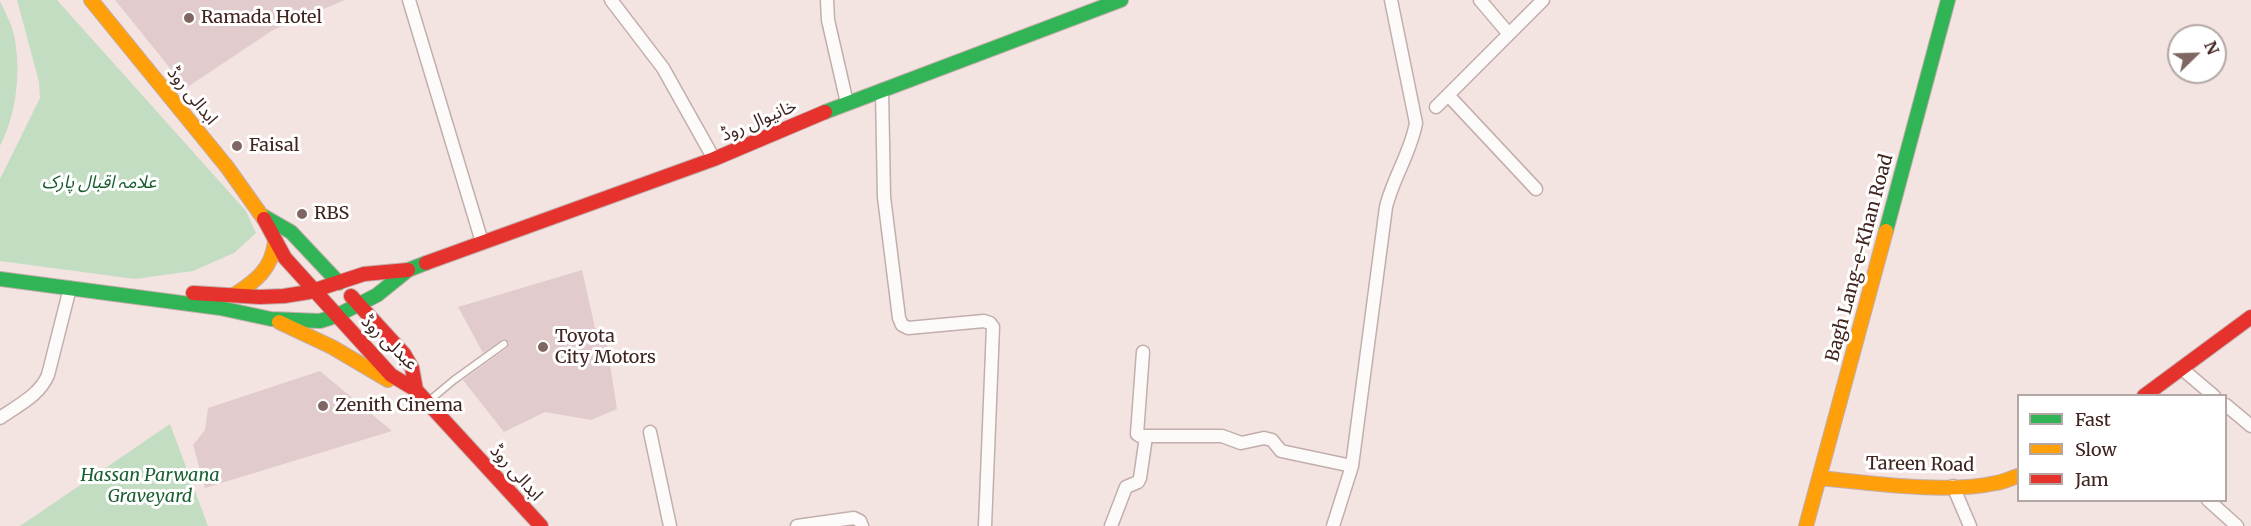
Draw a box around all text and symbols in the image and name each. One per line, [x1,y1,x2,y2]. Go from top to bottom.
place label: Ramada Hotel [201,7,322,29]
marker: Ramada Hotel [182,11,196,25]
north arrow [2167,24,2227,84]
text: N [2200,38,2223,57]
street label: ابدالی روڈ [162,63,222,129]
street label: خانیوال روڈ [718,95,800,147]
place label: Faisal [249,135,299,157]
marker: Faisal [230,139,244,153]
street label: Bagh Lang-e-Khan Road [1822,152,1898,364]
park label: علامہ اقبال پارک [42,172,156,194]
place label: RBS [314,203,349,225]
marker: RBS [295,207,309,221]
street label: عبدلی روڈ [356,311,422,375]
place label: Toyota City Motors [555,326,656,368]
marker: Toyota City Motors [536,340,550,354]
legend [2017,394,2227,502]
place label: Zenith Cinema [335,395,463,417]
marker: Zenith Cinema [316,399,330,413]
text: Fast [2075,408,2111,431]
text: Slow [2075,438,2117,461]
street label: ابدالی روڈ [485,440,547,506]
street label: Tareen Road [1866,453,1974,477]
park label: Hassan Parwana Graveyard [80,465,220,508]
text: Jam [2075,468,2109,491]

